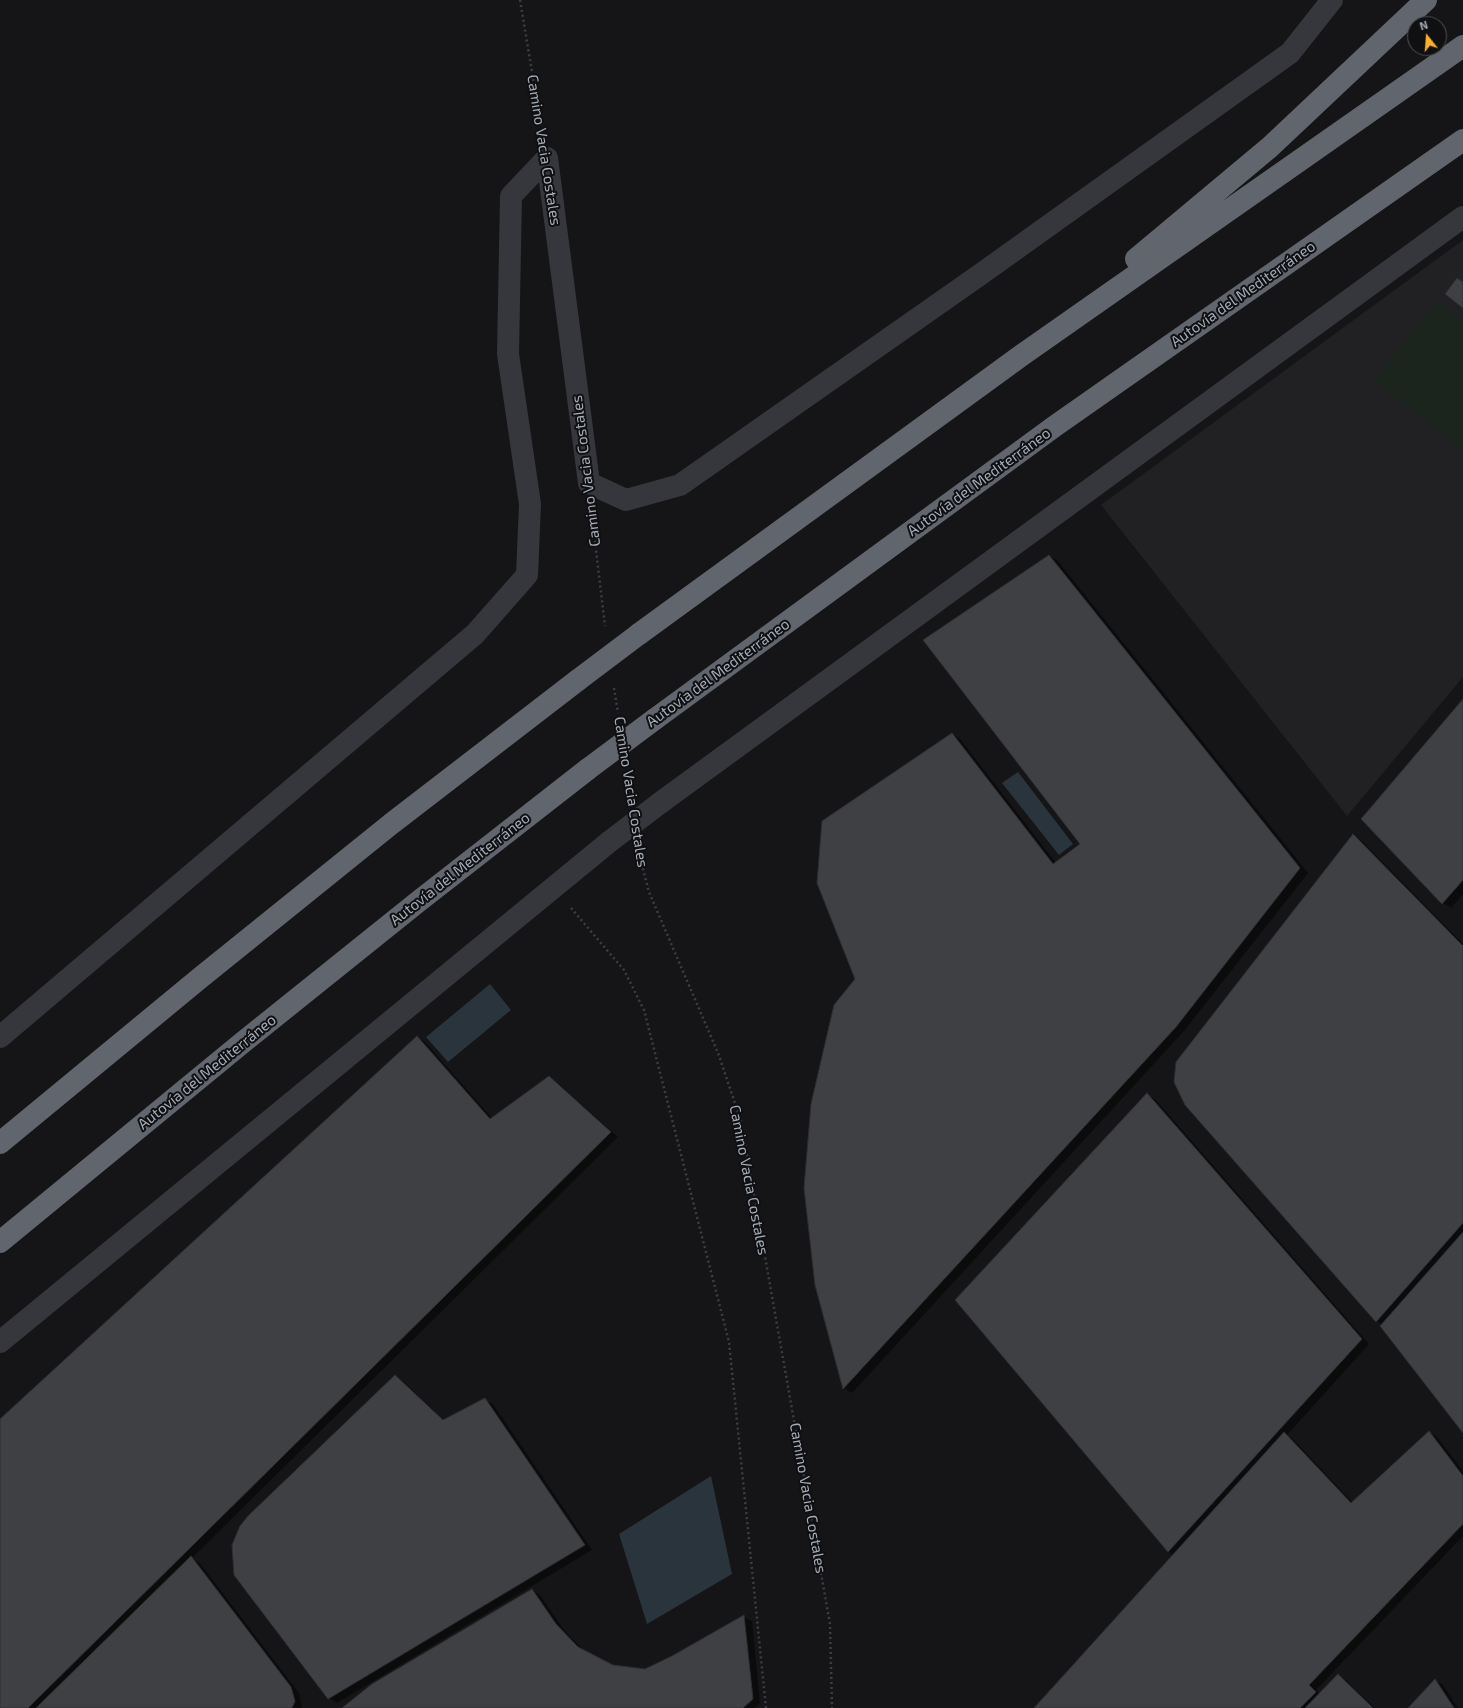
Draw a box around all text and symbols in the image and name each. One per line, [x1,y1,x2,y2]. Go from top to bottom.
north arrow [1407,16,1447,56]
text: N [1418,18,1429,32]
street label: Camino Vacia Costales [523,73,565,227]
street label: Autovía del Mediterráneo [1167,237,1319,351]
street label: Camino Vacia Costales [568,394,604,548]
street label: Autovía del Mediterráneo [904,424,1054,540]
street label: Autovía del Mediterráneo [643,615,793,731]
street label: Camino Vacia Costales [610,715,652,869]
street label: Autovía del Mediterráneo [386,809,534,929]
street label: Autovía del Mediterráneo [134,1011,280,1133]
street label: Camino Vacia Costales [726,1103,772,1257]
street label: Camino Vacia Costales [786,1421,830,1575]

